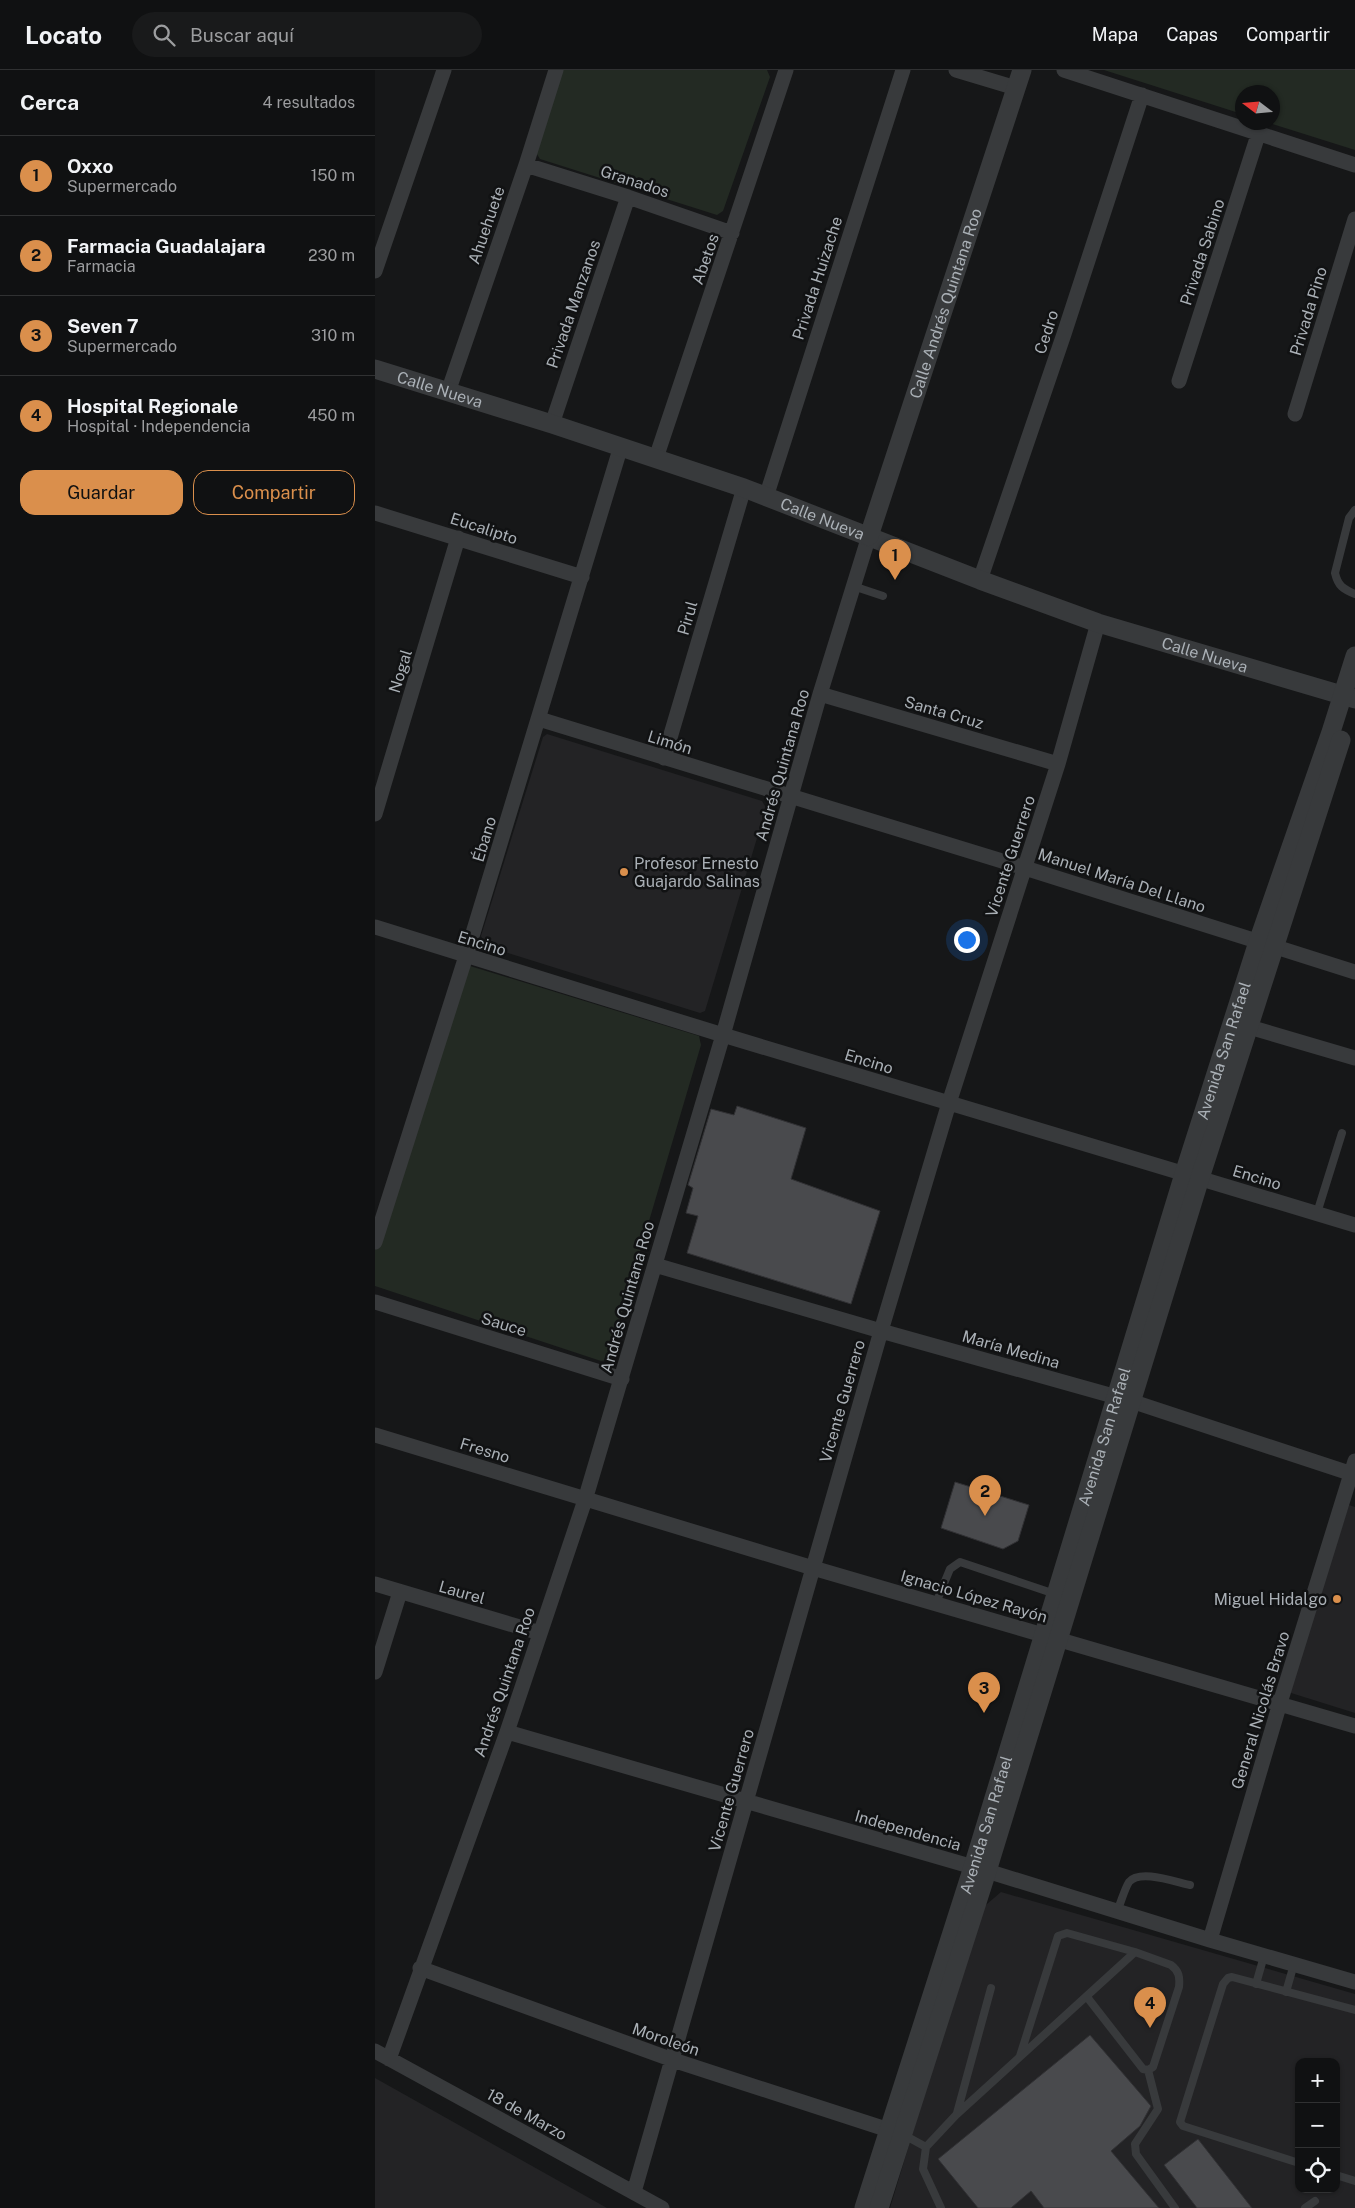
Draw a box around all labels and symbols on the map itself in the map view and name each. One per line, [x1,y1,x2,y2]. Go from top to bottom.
north arrow [1235,85,1280,130]
street label: Granados [598,161,672,202]
street label: Ahuehuete [464,184,509,267]
street label: Privada Sabino [1176,197,1229,308]
street label: Calle Andrés Quintana Roo [906,206,986,401]
street label: Privada Huizache [789,214,846,342]
street label: Abetos [688,231,723,287]
street label: Privada Manzanos [543,237,604,371]
street label: Privada Pino [1286,264,1331,358]
street label: Cedro [1031,308,1062,356]
street label: Calle Nueva [395,367,485,412]
street label: Calle Nueva [778,494,867,544]
street label: Eucalipto [448,509,520,548]
pin: 1 [879,539,911,580]
street label: Pirul [674,599,701,637]
street label: Calle Nueva [1159,633,1250,677]
street label: Nogal [385,647,416,695]
street label: Andrés Quintana Roo [752,687,813,843]
street label: Santa Cruz [902,692,986,733]
street label: Limón [645,727,694,758]
street label: Vicente Guerrero [982,793,1039,919]
street label: Ébano [468,814,500,864]
street label: Manuel María Del Llano [1036,844,1208,917]
place label: Profesor Ernesto Guajardo Salinas [634,854,760,891]
marker: Profesor Ernesto Guajardo Salinas [618,866,630,878]
street label: Encino [455,927,508,960]
your location [954,927,980,953]
street label: Avenida San Rafael [1193,979,1255,1122]
street label: Encino [842,1045,895,1078]
street label: Encino [1230,1161,1283,1194]
street label: Andrés Quintana Roo [597,1219,658,1375]
street label: Sauce [479,1309,529,1340]
street label: María Medina [960,1326,1062,1372]
street label: Vicente Guerrero [816,1338,869,1465]
street label: Avenida San Rafael [1074,1365,1135,1508]
street label: Fresno [458,1434,512,1467]
pin: 2 [969,1475,1001,1516]
street label: Ignacio López Rayón [898,1566,1049,1627]
street label: Laurel [437,1577,487,1608]
place label: Miguel Hidalgo [1214,1590,1327,1609]
marker: Miguel Hidalgo [1331,1593,1343,1605]
street label: Andrés Quintana Roo [470,1605,539,1760]
street label: General Nicolás Bravo [1227,1629,1294,1791]
pin: 3 [968,1672,1000,1713]
street label: Vicente Guerrero [705,1727,758,1854]
street label: Avenida San Rafael [956,1753,1016,1897]
street label: Independencia [853,1806,963,1855]
pin: 4 [1134,1987,1166,2028]
street label: Moroleón [630,2019,702,2060]
street label: 18 de Marzo [483,2085,570,2144]

